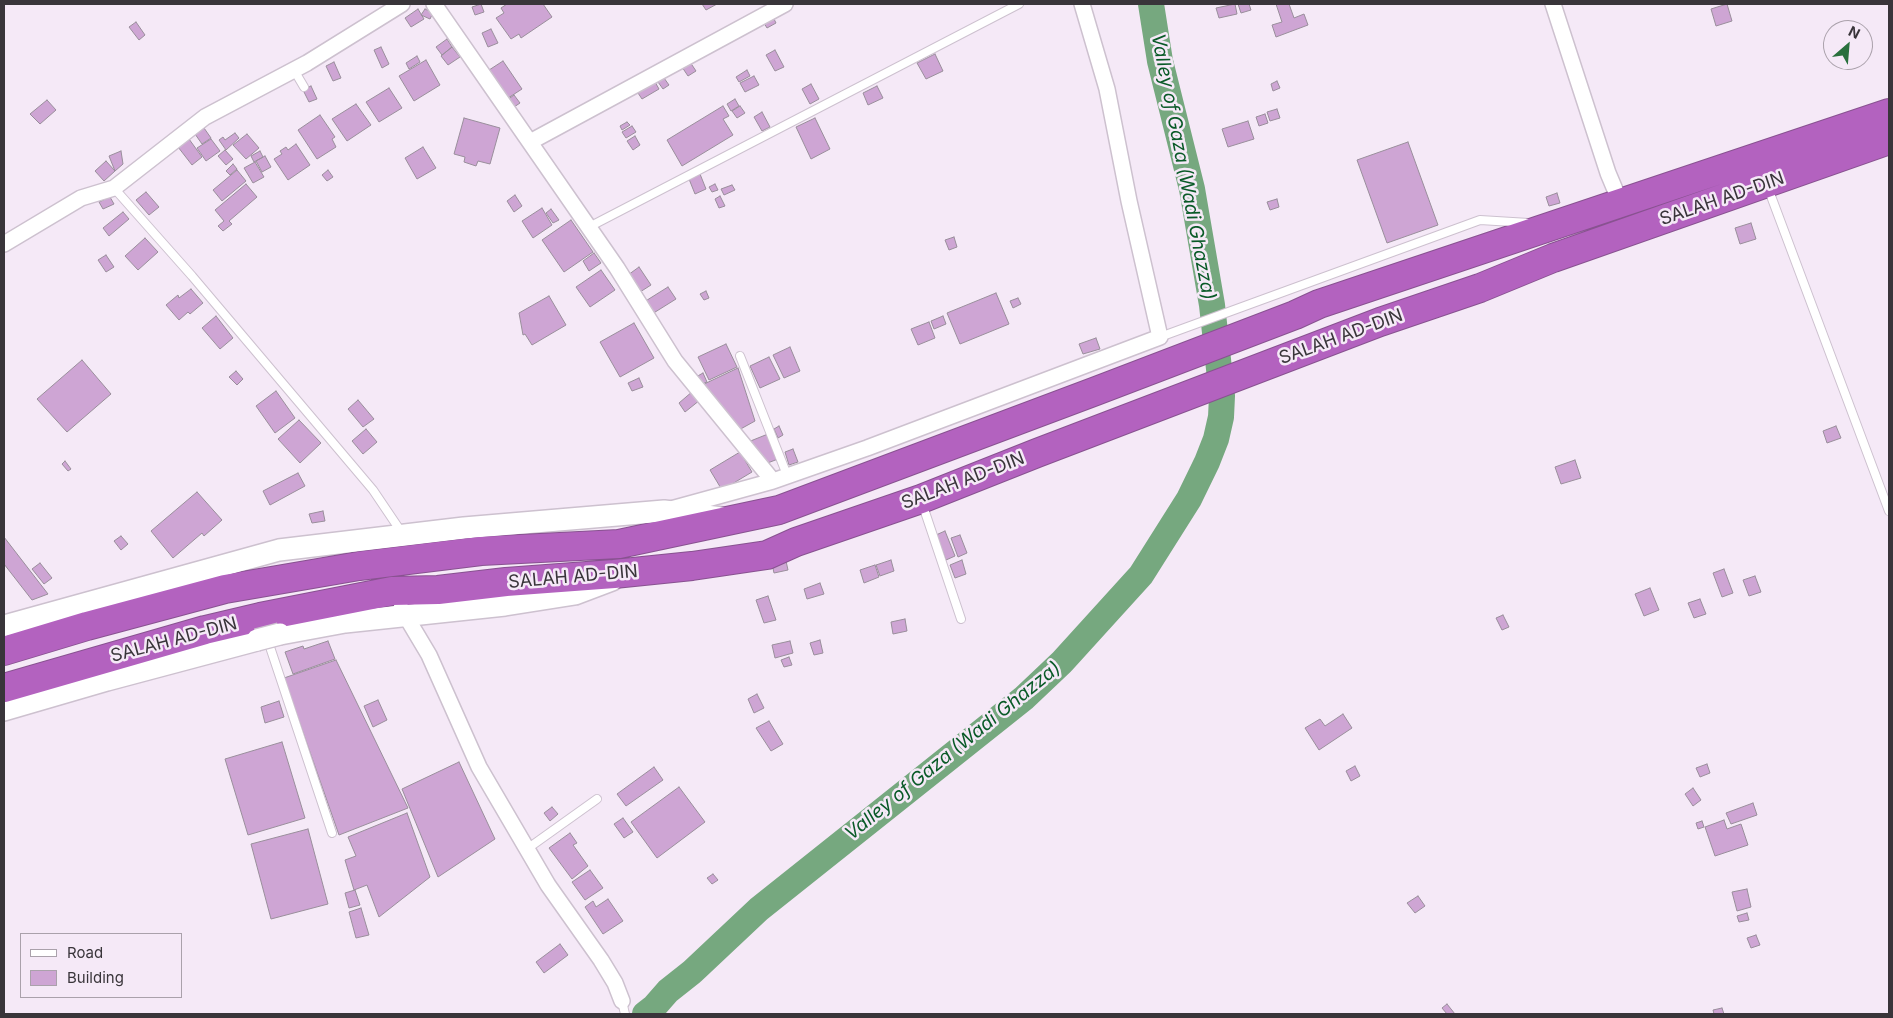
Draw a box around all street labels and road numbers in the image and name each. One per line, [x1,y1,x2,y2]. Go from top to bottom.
street label: SALAH AD-DIN [1657,168,1787,230]
street label: SALAH AD-DIN [1276,305,1406,369]
street label: SALAH AD-DIN [898,448,1028,514]
street label: SALAH AD-DIN [507,561,639,593]
street label: SALAH AD-DIN [108,613,240,667]

